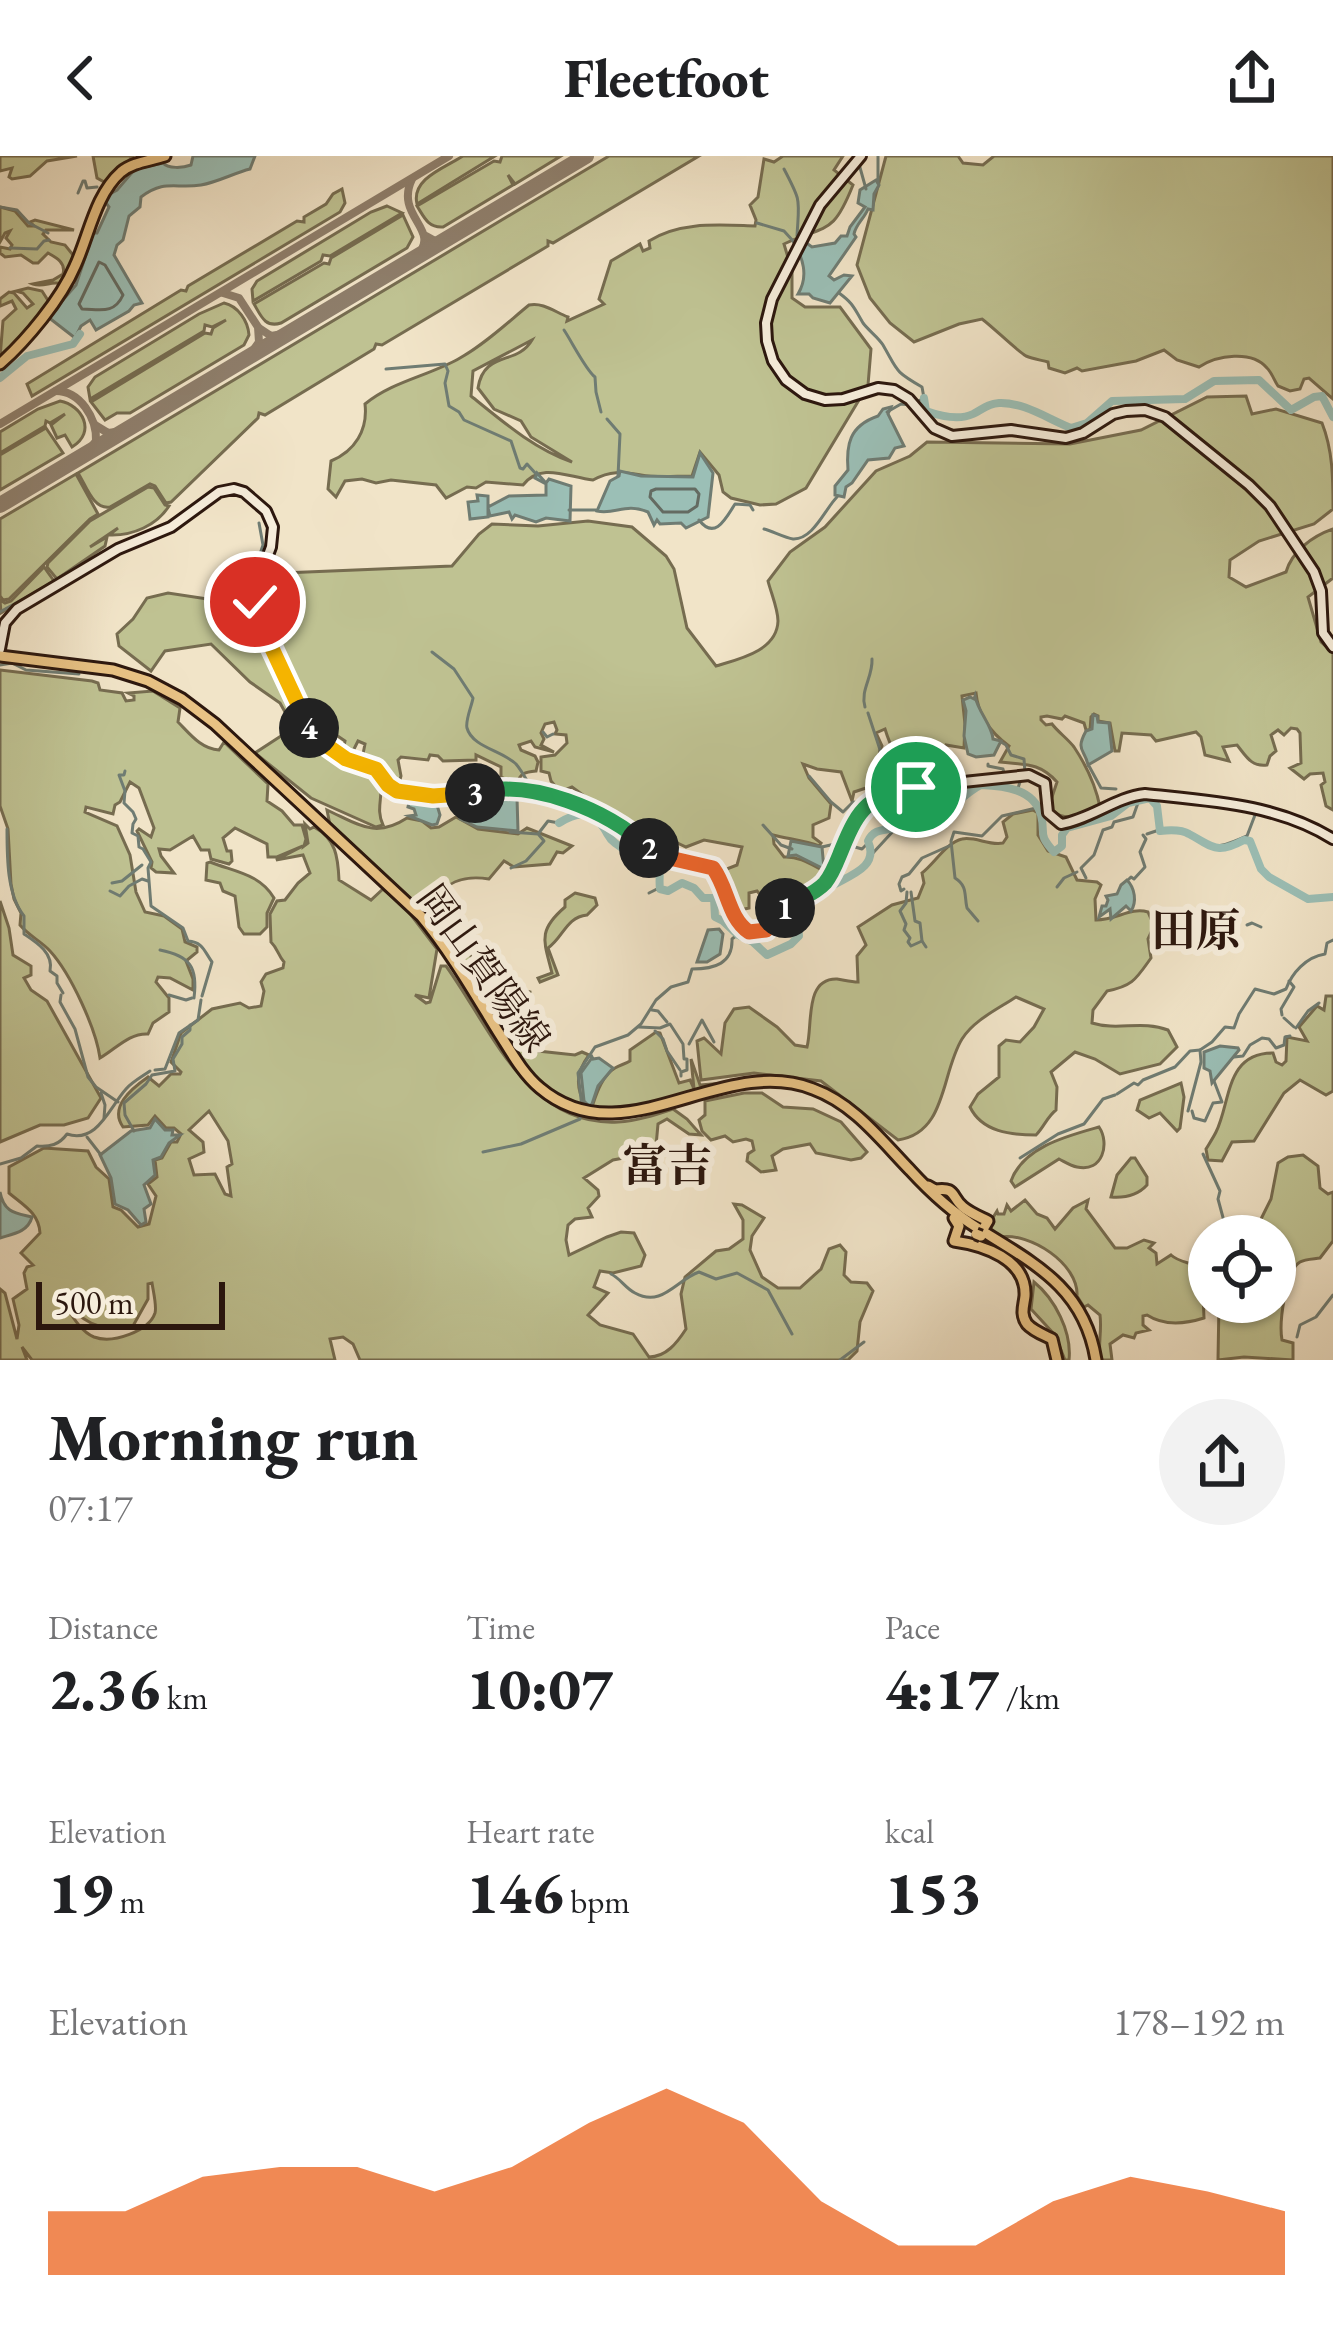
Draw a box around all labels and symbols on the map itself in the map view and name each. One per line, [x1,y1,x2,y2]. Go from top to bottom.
pin [204,551,306,653]
pin: 4 [279,698,339,758]
pin [865,736,967,838]
pin: 3 [445,763,505,823]
pin: 2 [619,818,679,878]
street label: 岡山賀陽線 [406,874,562,1062]
pin: 1 [755,878,815,938]
district label: 田原 [1151,901,1241,959]
district label: 富吉 [622,1136,712,1194]
scale bar [36,1276,225,1329]

